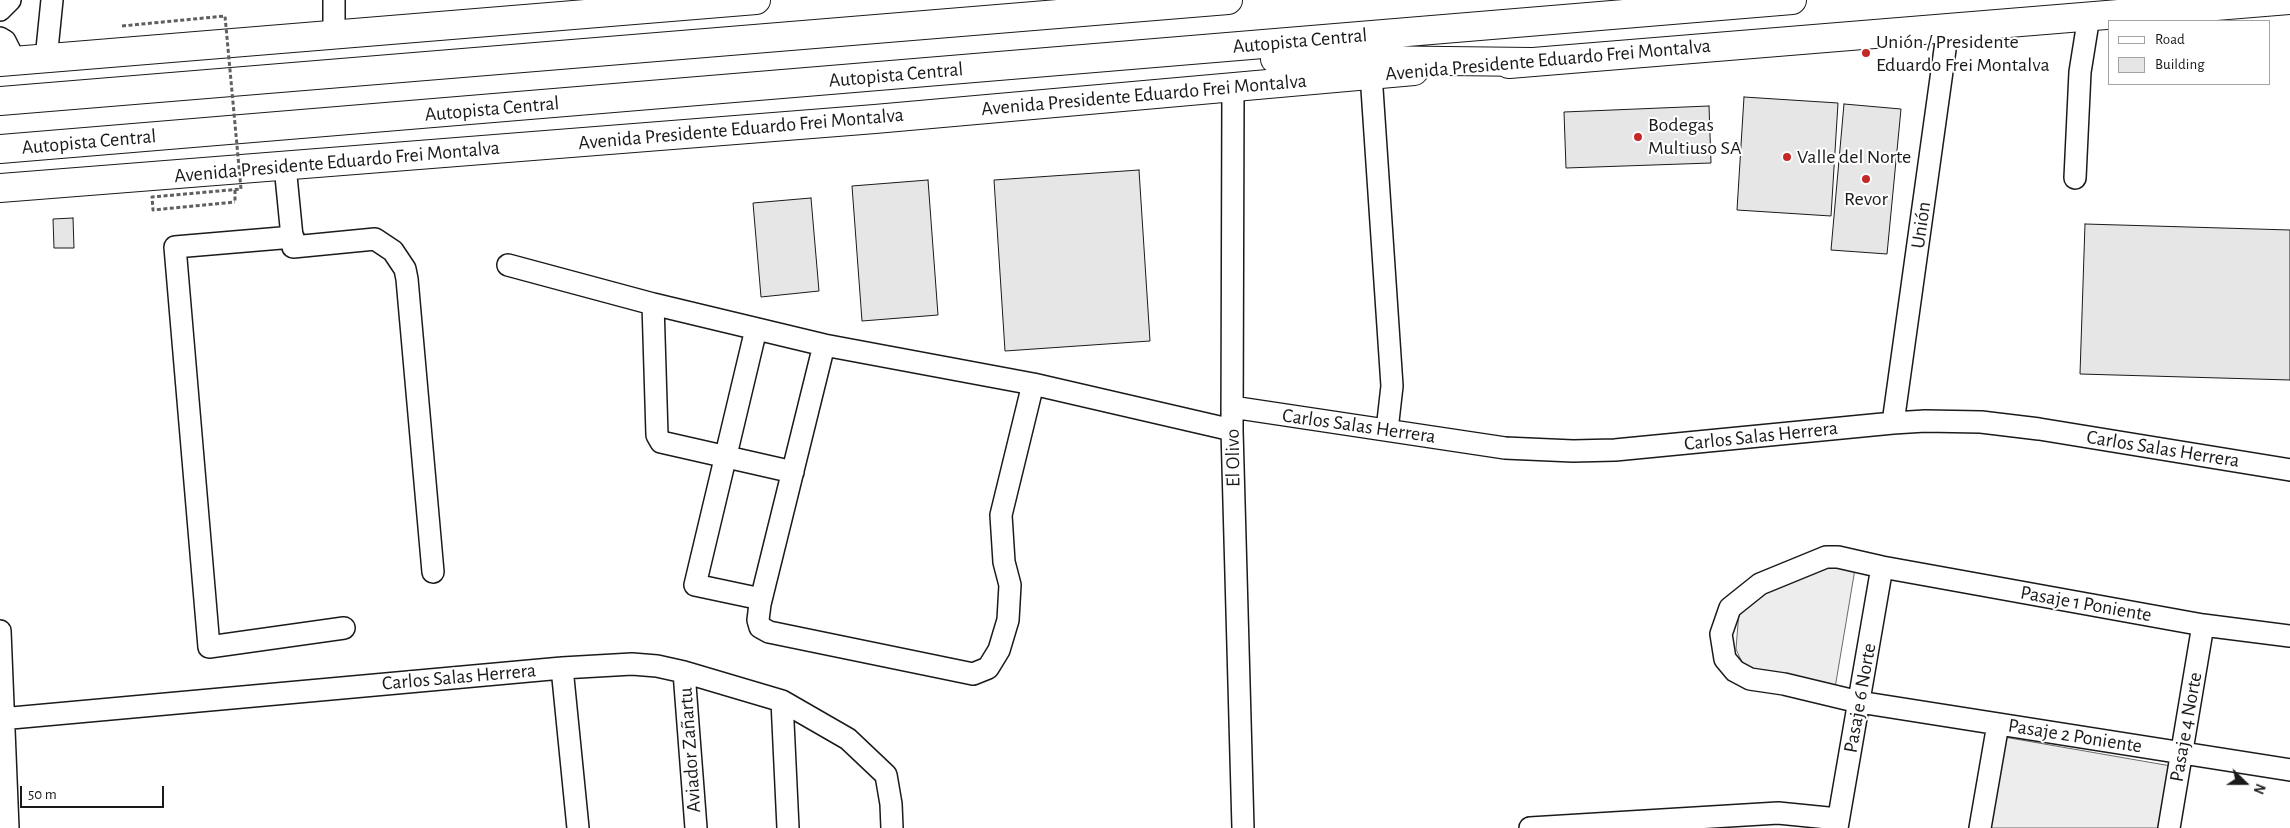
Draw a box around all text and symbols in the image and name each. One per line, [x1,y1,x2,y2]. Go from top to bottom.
legend [2108,20,2270,85]
street label: Autopista Central [1232,23,1368,59]
place label: Unión / Presidente Eduardo Frei Montalva [1876,30,2050,77]
text: Road [2155,32,2185,47]
street label: Avenida Presidente Eduardo Frei Montalva [1384,34,1712,86]
marker: Unión / Presidente Eduardo Frei Montalva [1860,47,1872,59]
street label: Autopista Central [828,57,964,93]
text: Building [2155,57,2205,72]
street label: Avenida Presidente Eduardo Frei Montalva [980,69,1308,121]
street label: Autopista Central [424,91,560,127]
street label: Avenida Presidente Eduardo Frei Montalva [577,103,905,155]
place label: Bodegas Multiuso SA [1648,113,1741,160]
street label: Autopista Central [21,124,157,160]
marker: Bodegas Multiuso SA [1632,131,1644,143]
street label: Avenida Presidente Eduardo Frei Montalva [173,136,501,188]
place label: Valle del Norte [1797,145,1911,169]
marker: Valle del Norte [1781,151,1793,163]
marker: Revor [1860,173,1872,185]
place label: Revor [1844,187,1888,211]
street label: Unión [1906,200,1936,250]
street label: Carlos Salas Herrera [1281,403,1437,449]
street label: Carlos Salas Herrera [1683,416,1839,456]
street label: Carlos Salas Herrera [2085,425,2241,473]
street label: El Olivo [1220,429,1246,487]
street label: Pasaje 1 Poniente [2018,581,2154,627]
street label: Pasaje 6 Norte [1839,641,1881,755]
street label: Carlos Salas Herrera [381,658,537,696]
street label: Pasaje 4 Norte [2165,670,2207,784]
street label: Aviador Zañartu [674,687,706,813]
street label: Pasaje 2 Poniente [2006,714,2144,758]
north arrow [2220,758,2270,808]
scale bar [22,776,166,808]
text: N [2251,781,2267,796]
text: 50 m [28,787,57,802]

